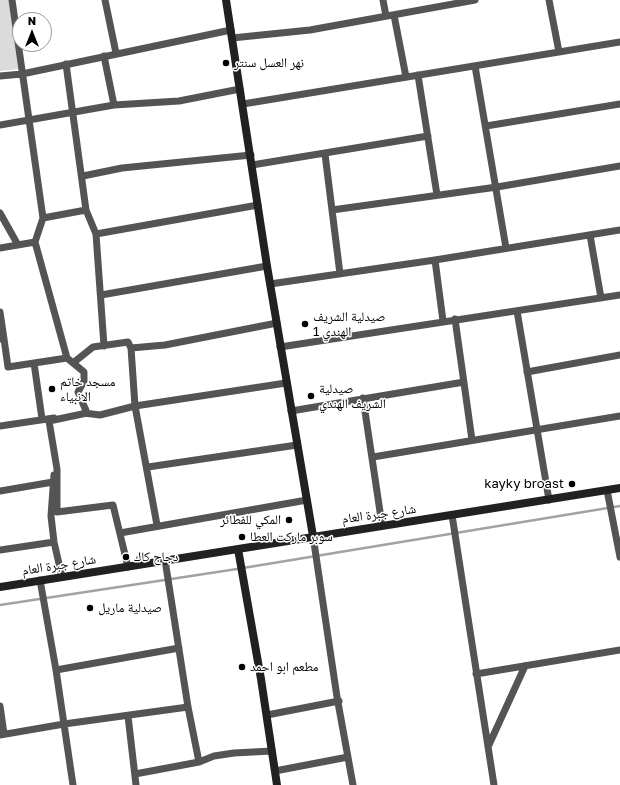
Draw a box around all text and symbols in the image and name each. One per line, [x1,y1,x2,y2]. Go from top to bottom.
north arrow [12,12,52,52]
text: N [28,14,36,27]
place label: نهر العسل سنتر [234,55,304,71]
marker: نهر العسل سنتر [221,58,231,68]
place label: صيدلية الشريف الهندي 1 [313,309,385,340]
marker: صيدلية الشريف الهندي 1 [300,319,310,329]
place label: مسجد خاتم الانبياء [60,374,115,405]
place label: صيدلية الشريف الهندي [319,381,386,412]
marker: مسجد خاتم الانبياء [47,384,57,394]
marker: صيدلية الشريف الهندي [306,391,316,401]
place label: kayky broast [484,476,564,492]
marker: kayky broast [567,479,577,489]
street label: شارع جبرة العام [341,501,417,527]
place label: المكي للفطائر [220,512,281,528]
marker: المكي للفطائر [284,515,294,525]
place label: سوبر ماركت العطا [250,529,333,545]
marker: سوبر ماركت العطا [237,532,247,542]
place label: دجاج كاك [134,549,178,565]
street label: شارع جبرة العام [21,551,97,579]
marker: دجاج كاك [121,552,131,562]
place label: صيدلية ماريل [98,600,162,616]
marker: صيدلية ماريل [85,603,95,613]
place label: مطعم ابو احمد [250,659,318,675]
marker: مطعم ابو احمد [237,662,247,672]

